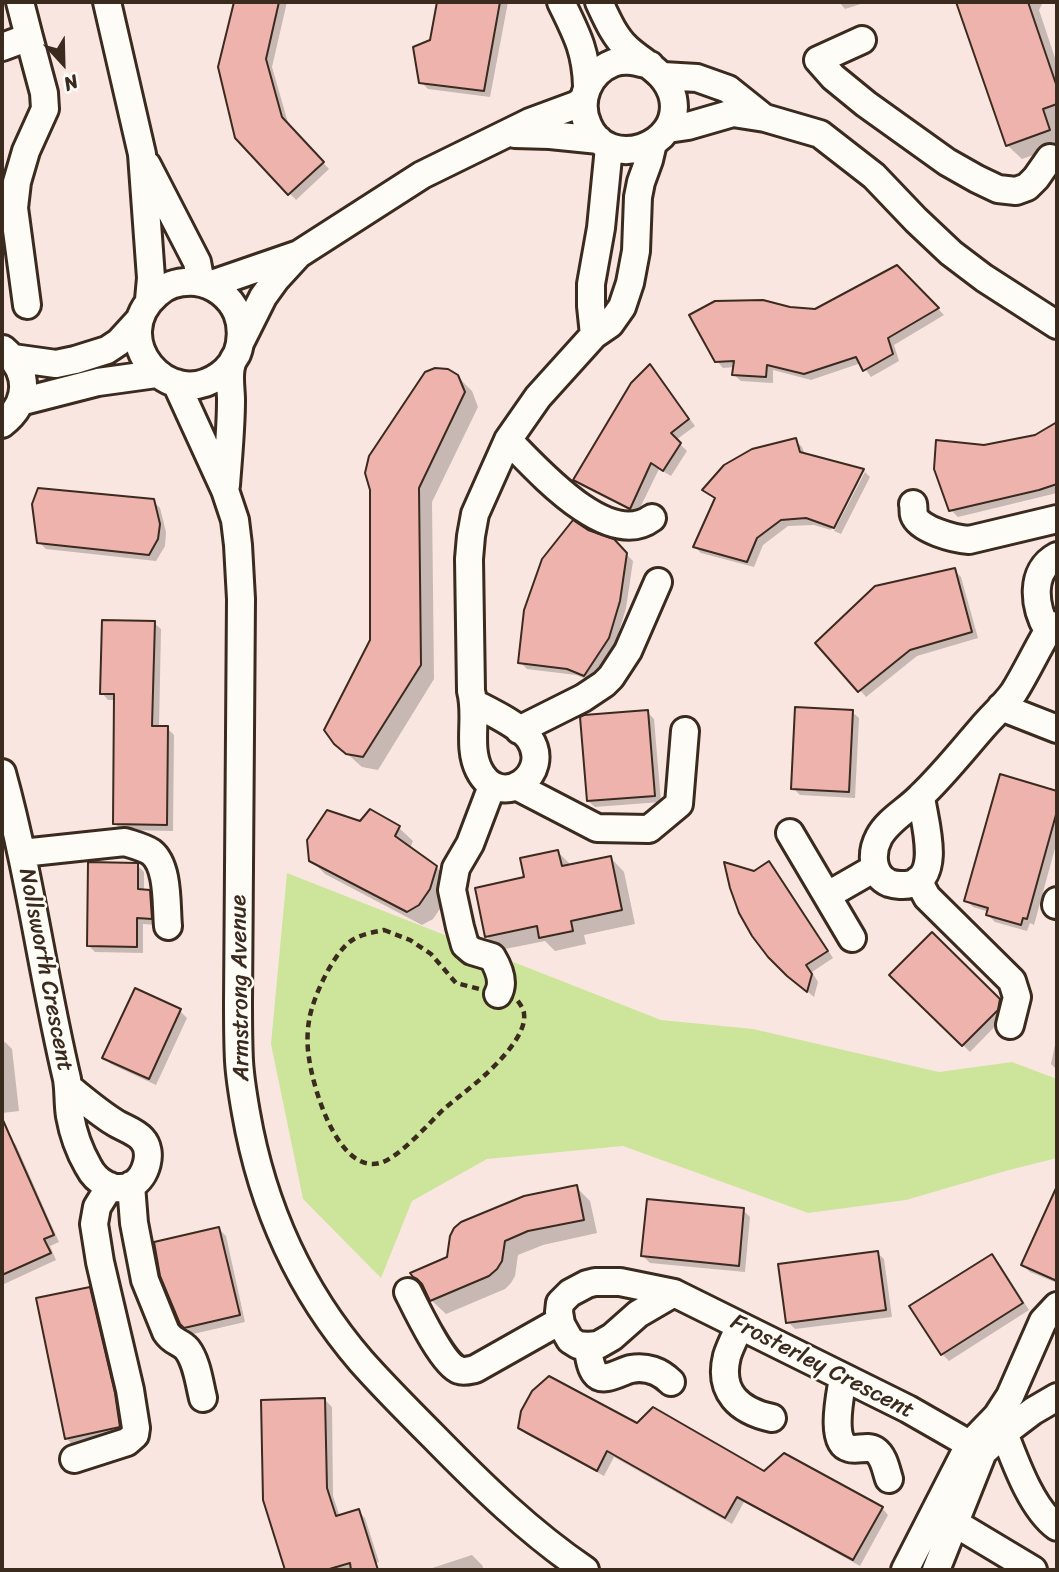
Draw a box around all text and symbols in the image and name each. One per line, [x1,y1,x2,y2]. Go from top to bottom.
north arrow [28,28,98,98]
text: N [59,65,83,101]
street label: Nollsworth Crescent [12,866,78,1074]
street label: Armstrong Avenue [226,895,256,1081]
street label: Frosterley Crescent [726,1309,918,1425]

